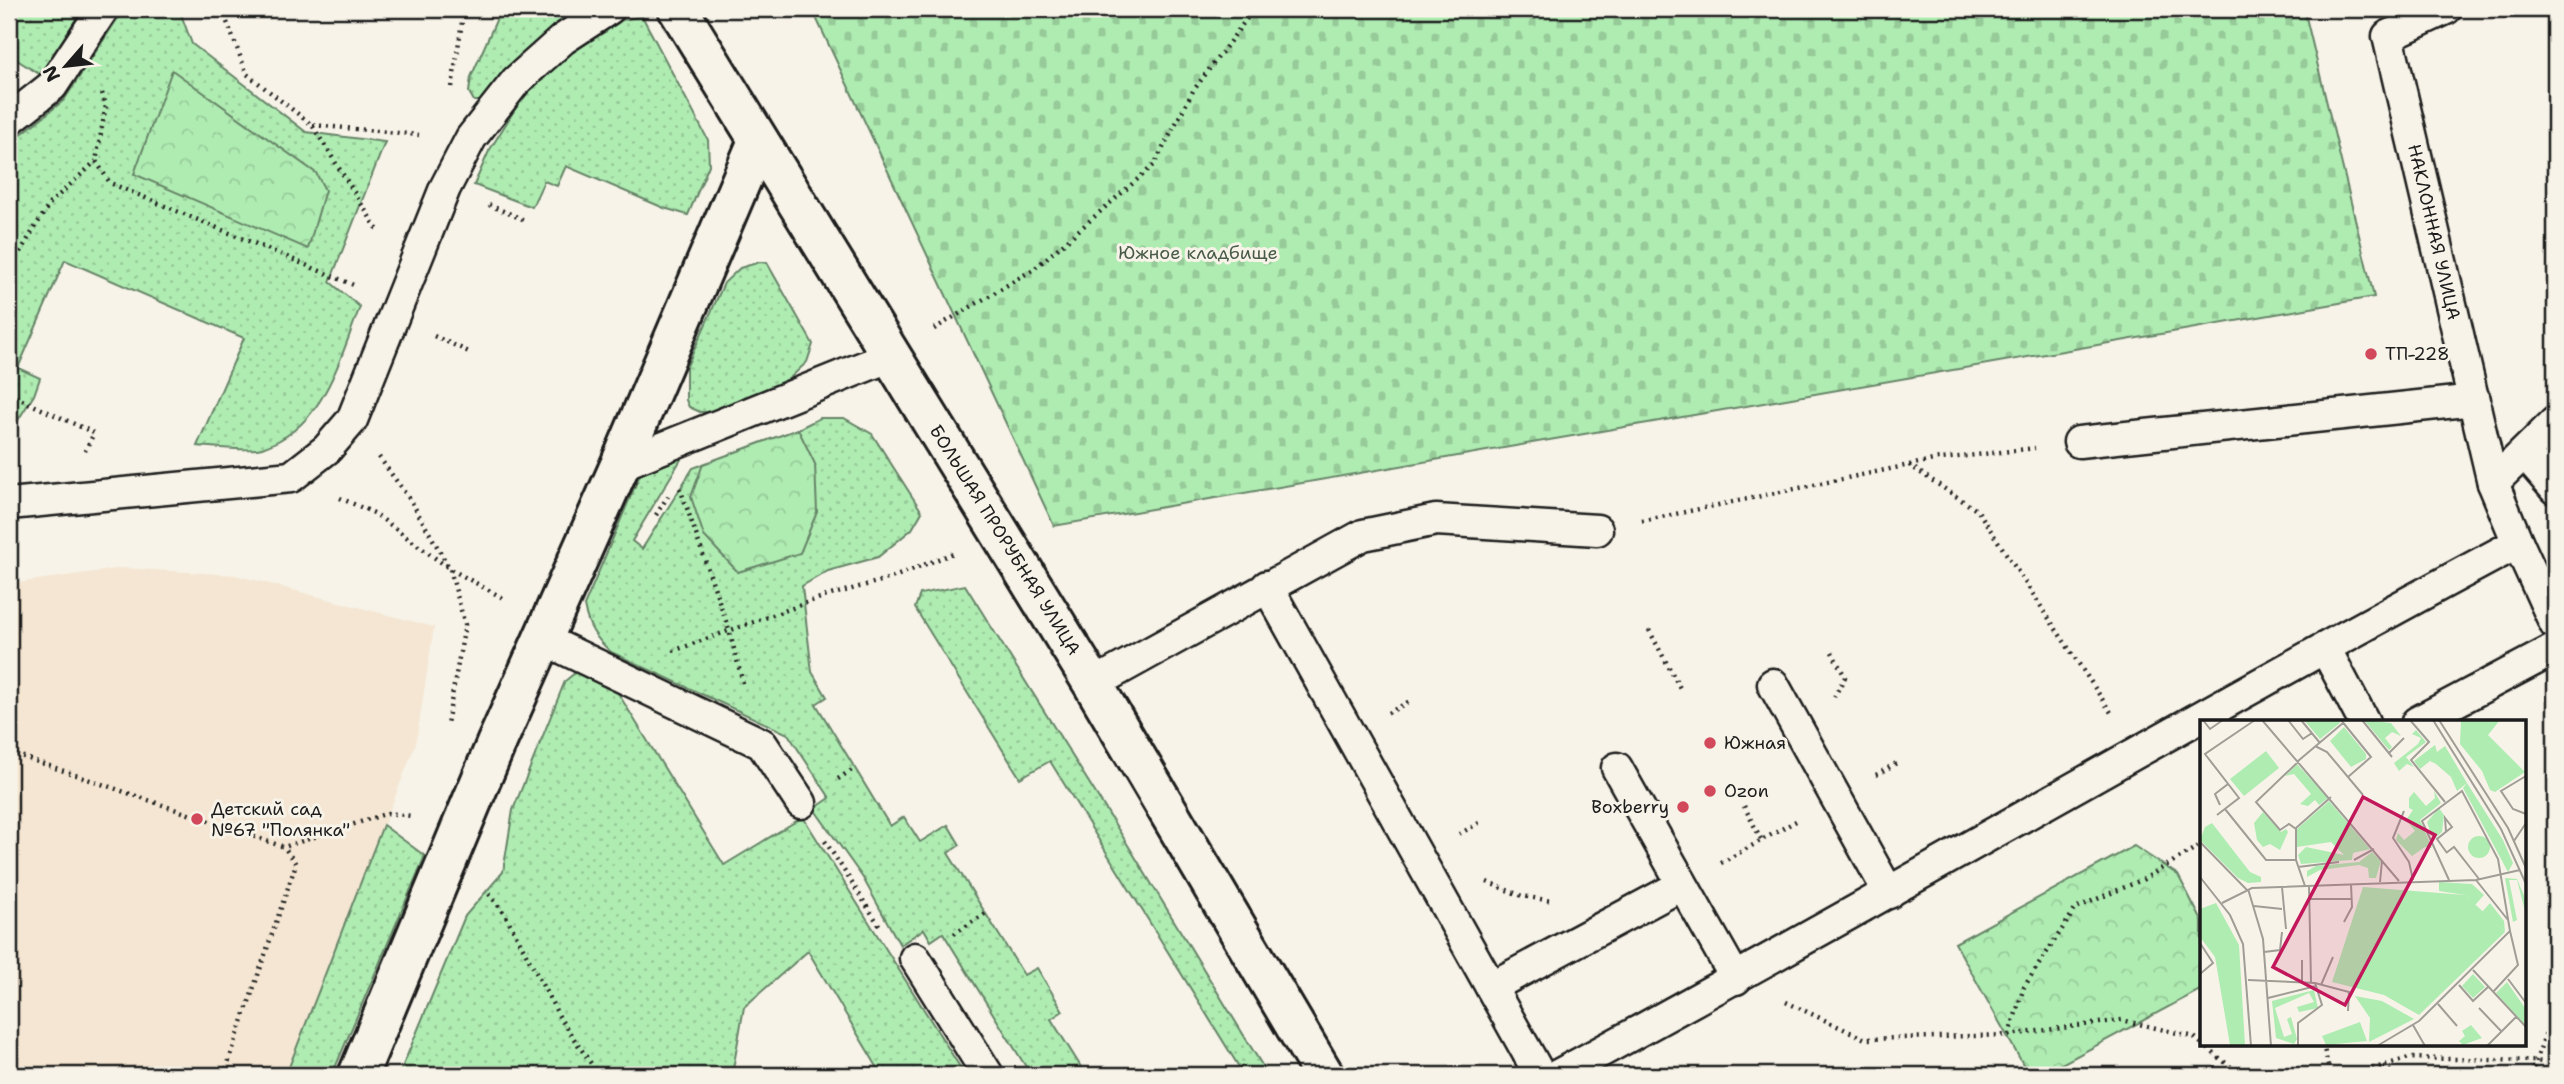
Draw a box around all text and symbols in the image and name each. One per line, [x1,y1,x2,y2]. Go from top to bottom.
north arrow [32,32,102,102]
text: N [37,61,66,86]
street label: НАКЛОННАЯ УЛИЦА [2402,142,2466,322]
park label: Южное кладбище [1118,241,1278,265]
place label: ТП-228 [2385,342,2450,366]
marker: ТП-228 [2363,346,2379,362]
street label: БОЛЬШАЯ ПРОРУБНАЯ УЛИЦА [924,420,1086,660]
inset map [2200,720,2526,1046]
place label: Южная [1724,731,1786,755]
marker: Южная [1702,735,1718,751]
place label: Ozon [1724,779,1769,803]
marker: Ozon [1702,783,1718,799]
place label: Boxberry [1591,795,1669,819]
place label: Детский сад №67 "Полянка" [211,797,350,842]
marker: Boxberry [1675,799,1691,815]
marker: Детский сад №67 "Полянка" [189,811,205,827]

